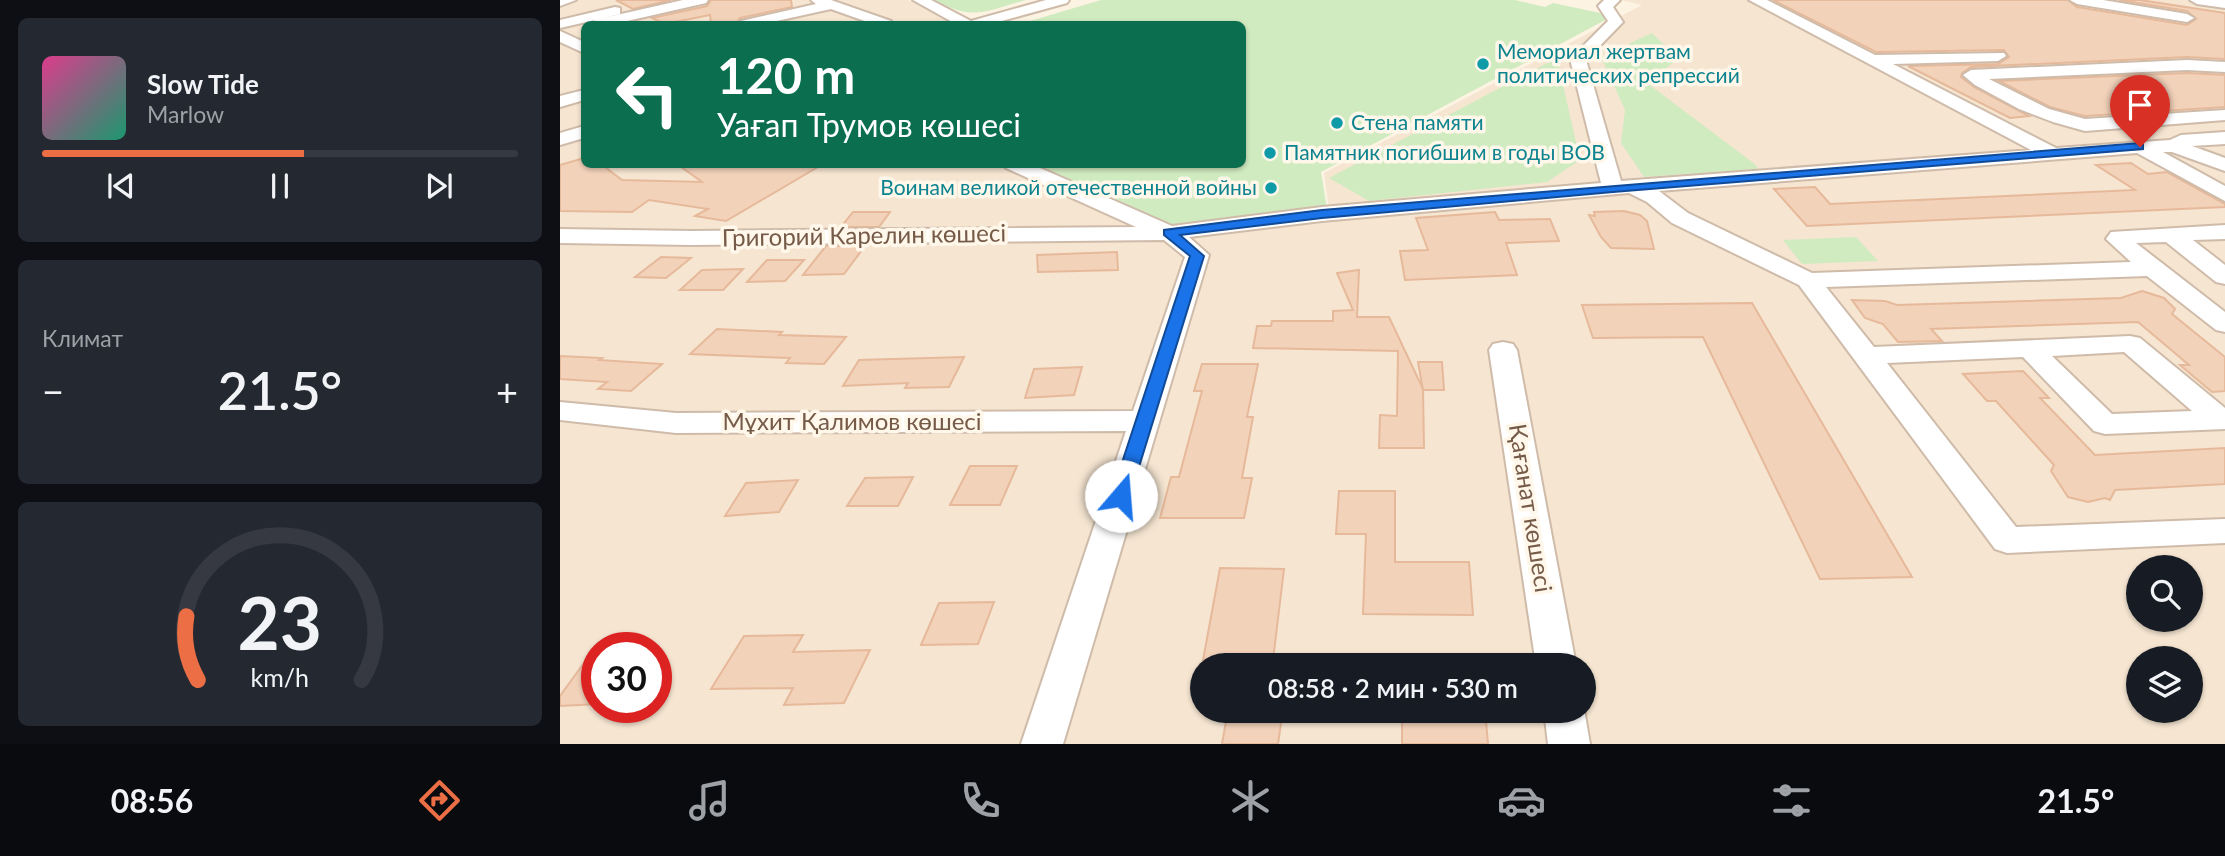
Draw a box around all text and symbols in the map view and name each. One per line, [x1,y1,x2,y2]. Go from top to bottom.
place label: Мемориал жертвам политических репрессий [1497,38,1740,87]
text: 120 m [717,46,855,104]
icon: left [602,49,693,140]
marker: Мемориал жертвам политических репрессий [1475,56,1491,72]
text: Slow Tide [147,68,259,100]
pin [2110,75,2170,147]
icon: arrive [2121,86,2159,124]
text: Marlow [147,100,224,128]
text: Уағап Трумов көшесі [717,105,1021,144]
place label: Стена памяти [1351,109,1484,134]
marker: Стена памяти [1329,115,1345,131]
place label: Памятник погибшим в годы ВОВ [1284,139,1605,164]
marker: Памятник погибшим в годы ВОВ [1262,145,1278,161]
icon: previous [102,167,140,205]
icon: pause [261,167,299,205]
icon: next [420,167,458,205]
place label: Воинам великой отечественной войны [880,174,1257,199]
marker: Воинам великой отечественной войны [1263,180,1279,196]
street label: Григорий Карелин көшесі [722,218,1006,251]
text: Климат [42,324,123,352]
text: 21.5° [218,359,342,421]
text: − [42,368,64,414]
text: + [496,368,518,414]
street label: Мұхит Қалимов көшесі [722,406,982,435]
street label: Қағанат көшесі [1504,421,1559,594]
position arrow [1084,459,1158,533]
map controls [2126,555,2203,723]
button: search [2126,555,2203,632]
text: 23 [238,578,322,666]
speed limit sign: 30 [581,632,672,723]
button: layers [2126,646,2203,723]
text: km/h [251,662,309,692]
text: 08:58 · 2 мин · 530 m [1268,672,1518,704]
icon: directions [415,776,464,825]
icon: music [685,776,734,825]
icon: phone [956,776,1005,825]
icon: climate [1226,776,1275,825]
icon: car [1497,776,1546,825]
icon: filters [1767,776,1816,825]
text: 08:56 [111,781,193,820]
text: 21.5° [2038,781,2114,820]

